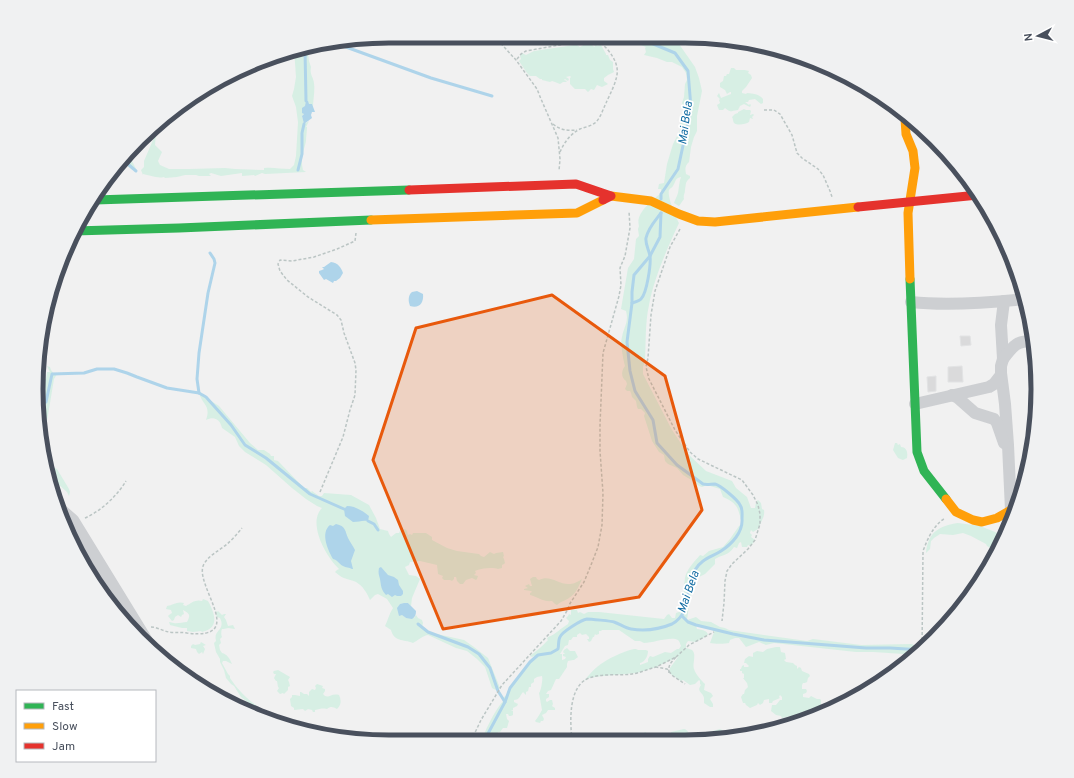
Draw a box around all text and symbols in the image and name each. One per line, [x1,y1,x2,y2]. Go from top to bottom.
north arrow [1018,16,1058,56]
text: N [1022,32,1036,42]
water label: Mai Bela [675,99,697,146]
water label: Mai Bela [674,568,704,615]
legend [16,690,156,762]
text: Fast [52,699,74,715]
text: Slow [52,719,78,735]
text: Jam [52,739,75,755]

